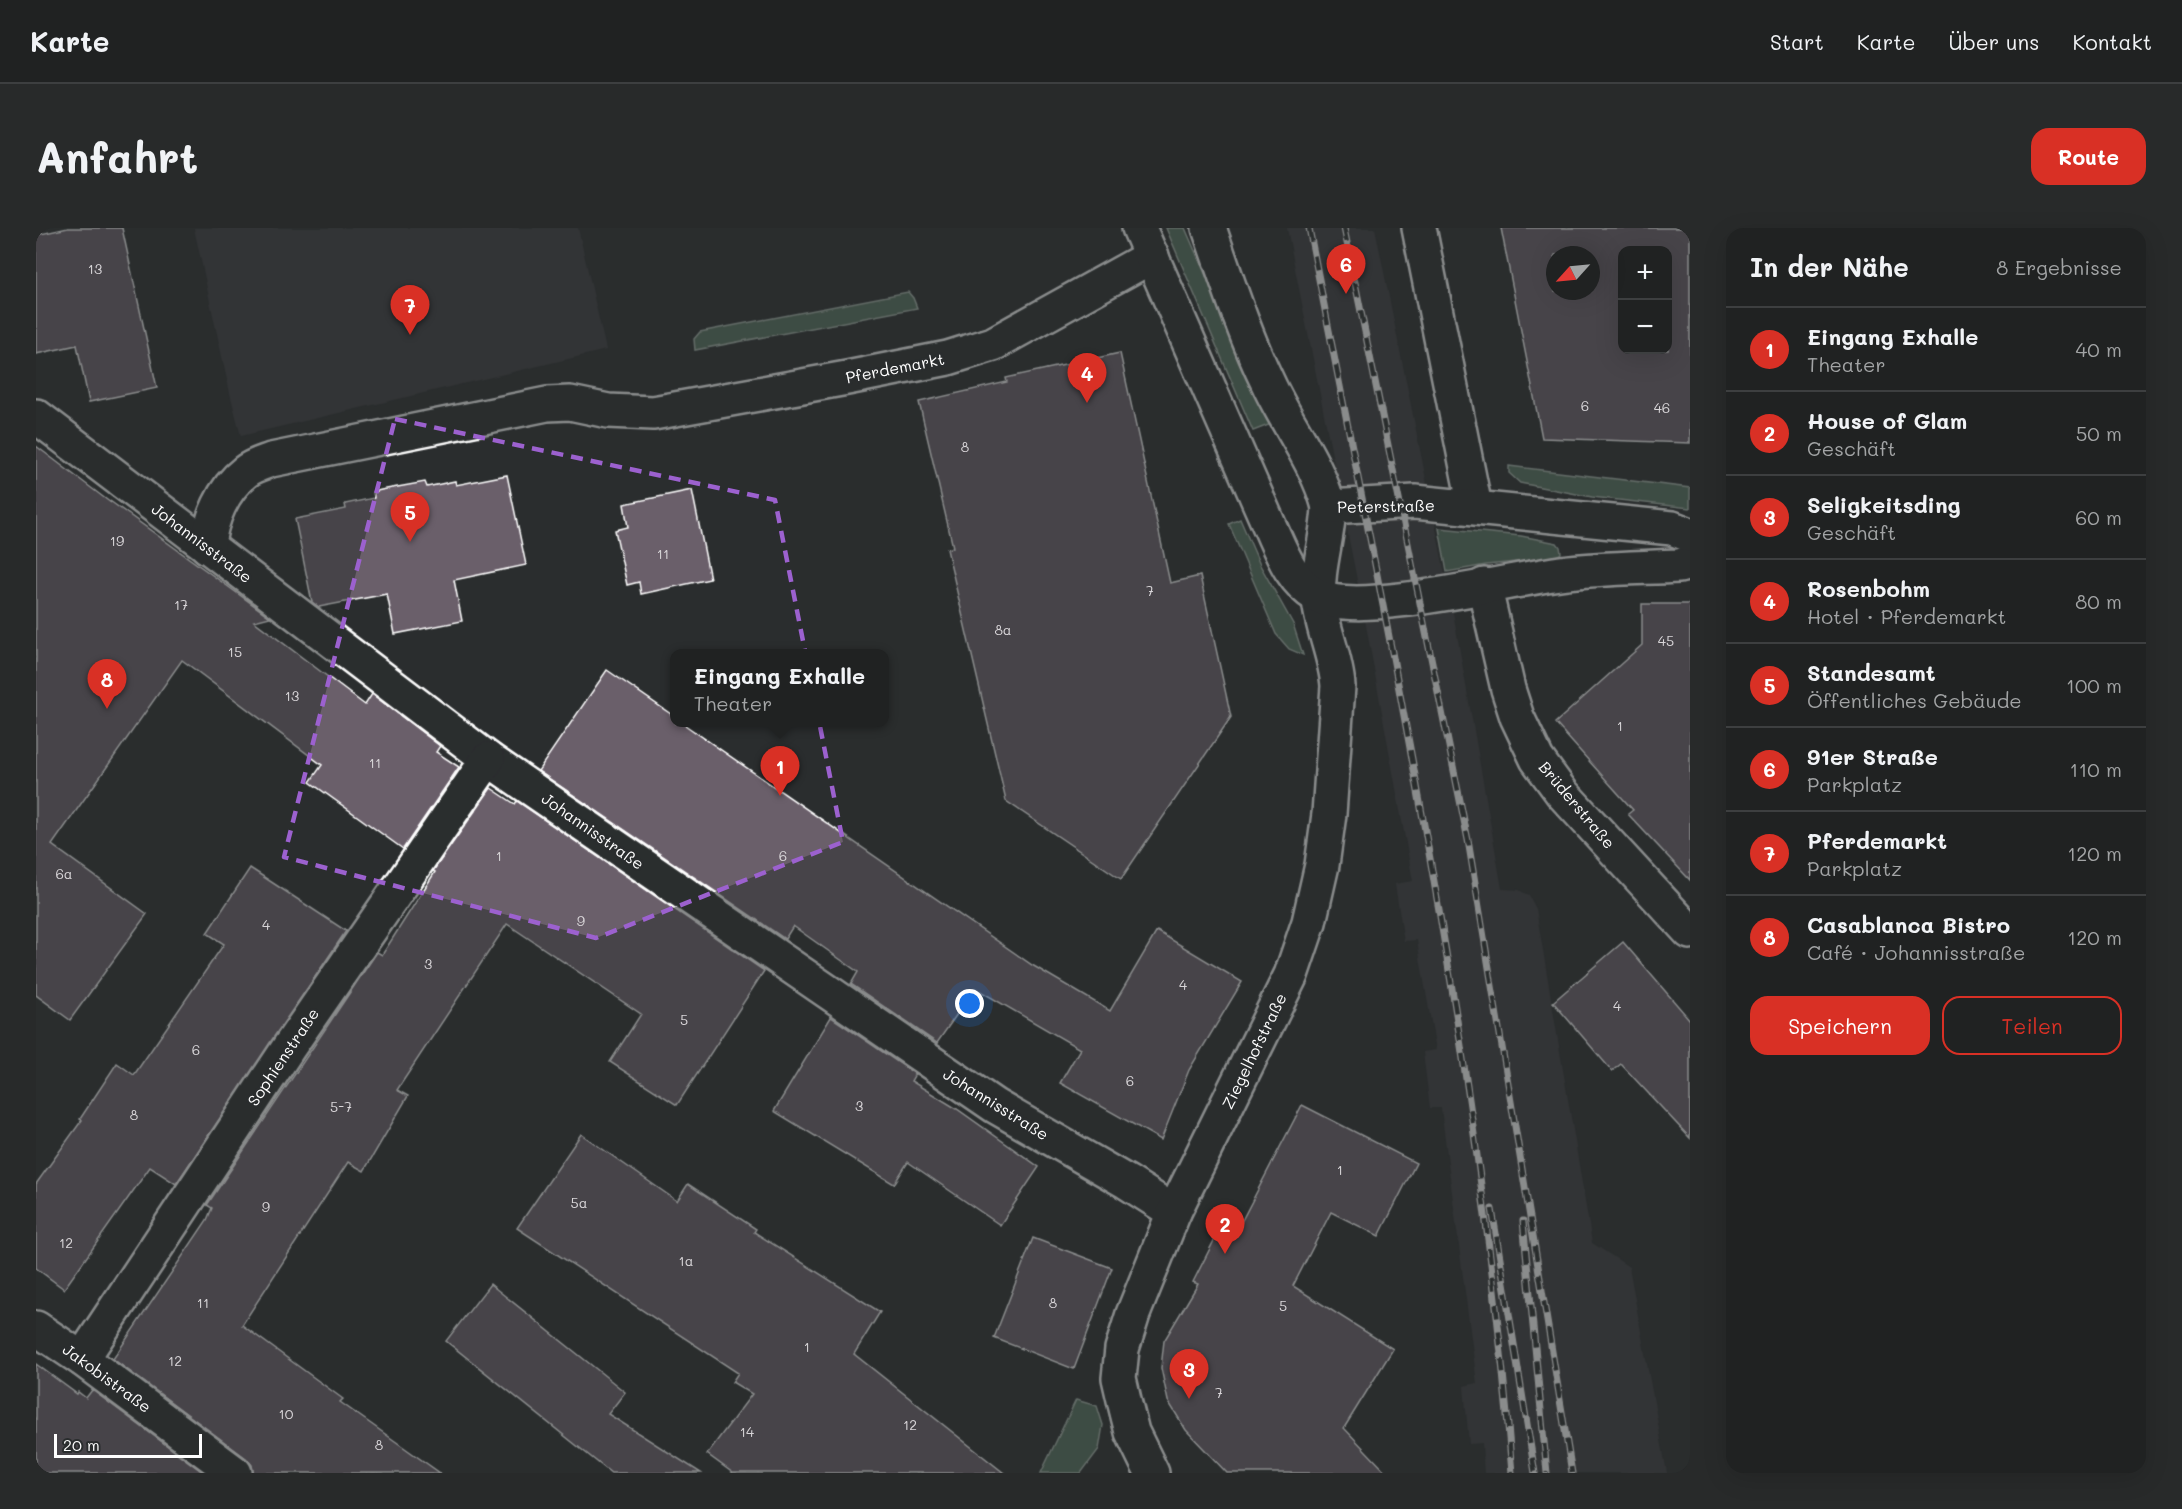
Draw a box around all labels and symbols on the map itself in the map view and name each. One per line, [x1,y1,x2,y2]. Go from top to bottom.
pin: 6 [1326,244,1366,294]
north arrow [1546,246,1600,300]
house number: 13 [88,259,102,278]
pin: 7 [390,285,430,335]
street label: Pferdemarkt [844,348,946,387]
pin: 4 [1068,354,1106,403]
house number: 6 [1581,396,1589,415]
house number: 46 [1654,398,1670,417]
house number: 8 [961,437,969,456]
pin: 5 [390,492,430,542]
street label: Peterstraße [1337,494,1435,517]
street label: Johannisstraße [148,498,257,587]
house number: 19 [110,531,124,550]
house number: 11 [657,544,669,563]
house number: 7 [1146,581,1154,600]
house number: 17 [174,595,188,614]
house number: 8a [994,620,1012,639]
house number: 45 [1658,631,1674,650]
house number: 15 [228,642,242,661]
pin: 8 [88,660,126,709]
house number: 13 [285,686,299,705]
house number: 1 [1617,716,1623,735]
pin: 1 [760,746,800,796]
house number: 11 [369,753,381,772]
street label: Brüderstraße [1535,757,1620,853]
street label: Johannisstraße [538,787,649,874]
house number: 1 [496,846,502,865]
house number: 6 [779,846,787,865]
house number: 6a [55,864,73,883]
house number: 9 [577,911,585,930]
house number: 4 [262,915,271,934]
house number: 3 [424,954,432,973]
house number: 4 [1179,975,1188,994]
your location [955,989,984,1018]
street label: Ziegelhofstraße [1216,989,1291,1112]
house number: 4 [1613,996,1622,1015]
street label: Sophienstraße [242,1004,323,1110]
house number: 5 [680,1010,688,1029]
house number: 6 [192,1040,200,1059]
street label: Johannisstraße [940,1063,1053,1144]
house number: 6 [1126,1071,1134,1090]
house number: 3 [855,1096,863,1115]
house number: 5-7 [330,1097,352,1116]
house number: 8 [130,1105,138,1124]
house number: 1 [1337,1160,1343,1179]
house number: 5a [571,1193,587,1212]
house number: 9 [262,1197,270,1216]
pin: 2 [1206,1204,1244,1254]
house number: 12 [59,1233,73,1252]
house number: 1a [679,1251,693,1270]
house number: 11 [197,1293,209,1312]
house number: 8 [1049,1293,1057,1312]
house number: 5 [1279,1296,1287,1315]
house number: 1 [804,1337,810,1356]
street label: Jakobistraße [59,1338,156,1417]
pin: 3 [1170,1350,1208,1399]
house number: 12 [168,1351,182,1370]
house number: 7 [1215,1383,1223,1402]
house number: 10 [279,1404,294,1423]
house number: 12 [903,1415,917,1434]
house number: 14 [740,1422,755,1441]
scale bar [54,1431,202,1458]
house number: 8 [375,1435,383,1454]

